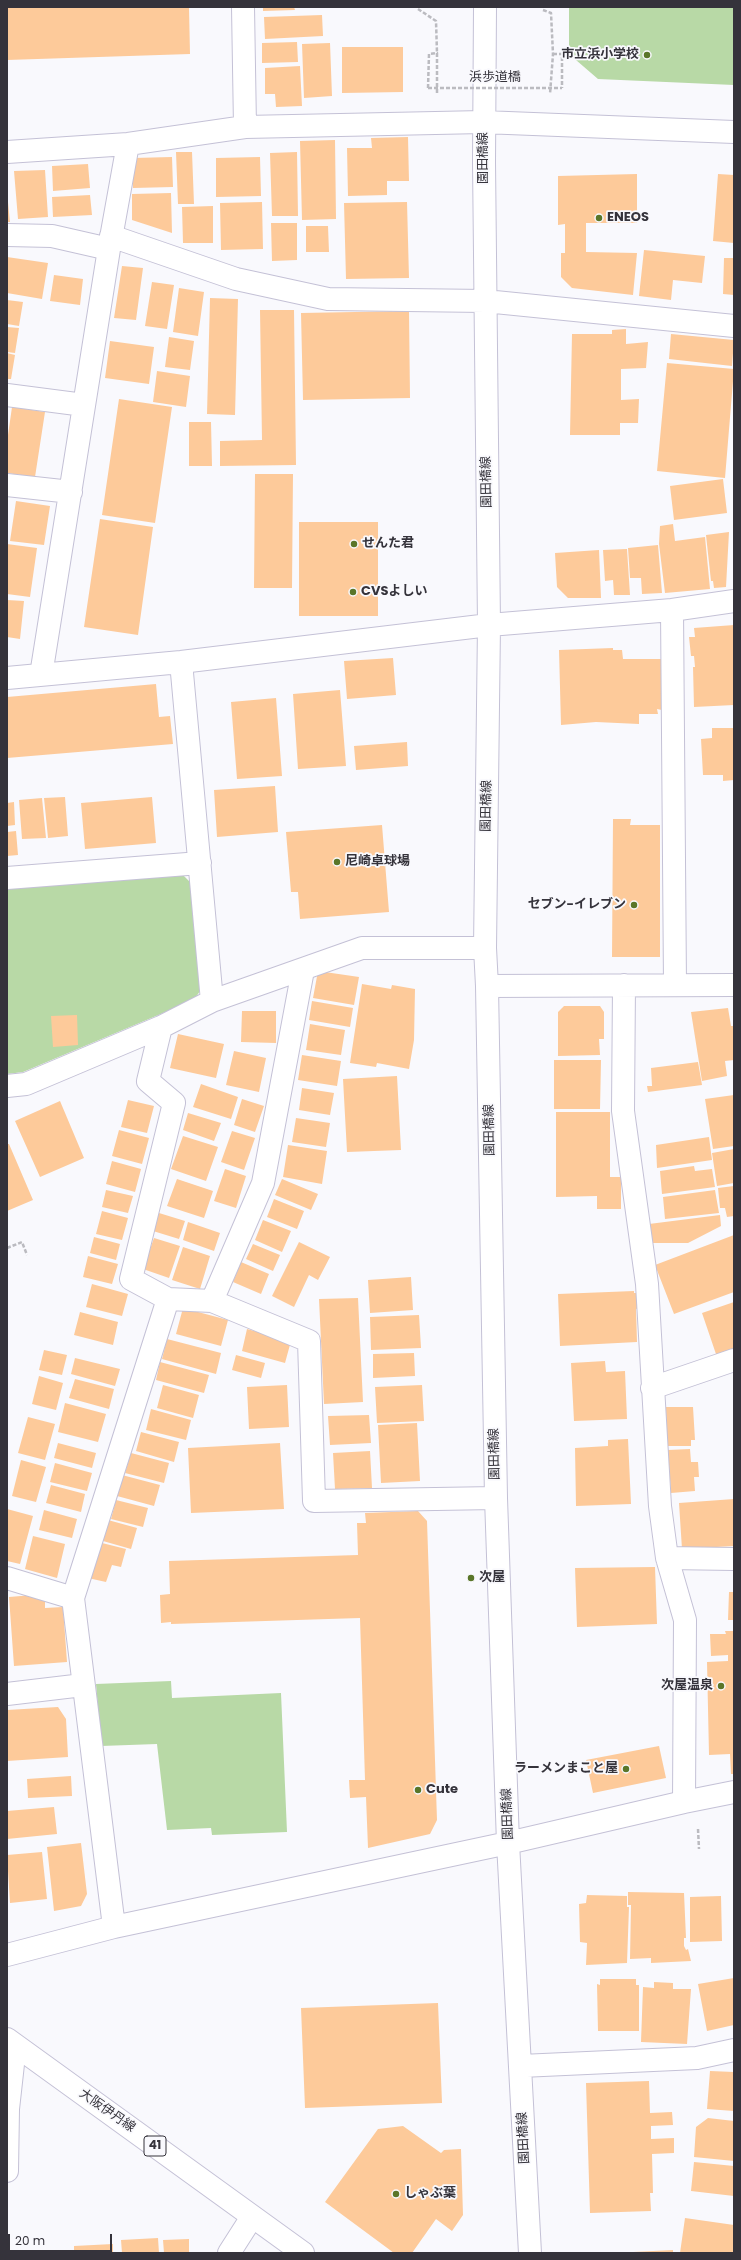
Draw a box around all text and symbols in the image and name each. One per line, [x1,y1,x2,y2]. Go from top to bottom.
place label: 市立浜小学校 [561,47,639,63]
marker: 市立浜小学校 [642,50,652,60]
street label: 浜歩道橋 [469,70,521,86]
street label: 園田橋線 [476,132,492,184]
place label: ENEOS [607,210,649,226]
marker: ENEOS [594,213,604,223]
street label: 園田橋線 [479,456,495,508]
place label: せんた君 [362,536,414,552]
marker: せんた君 [349,539,359,549]
place label: CVSよしい [361,584,427,600]
marker: CVSよしい [348,587,358,597]
street label: 園田橋線 [479,780,495,832]
place label: 尼崎卓球場 [345,854,410,870]
marker: 尼崎卓球場 [332,857,342,867]
place label: セブン-イレブン [527,897,626,913]
marker: セブン-イレブン [629,900,639,910]
street label: 園田橋線 [482,1104,498,1156]
street label: 園田橋線 [487,1428,503,1480]
place label: 次屋 [479,1570,505,1586]
marker: 次屋 [466,1573,476,1583]
place label: 次屋温泉 [661,1678,713,1694]
marker: 次屋温泉 [716,1681,726,1691]
place label: ラーメンまこと屋 [514,1761,618,1777]
marker: ラーメンまこと屋 [621,1764,631,1774]
place label: Cute [426,1782,458,1798]
marker: Cute [413,1785,423,1795]
street label: 園田橋線 [499,1788,517,1840]
street label: 大阪伊丹線 [76,2086,138,2136]
street label: 園田橋線 [515,2112,533,2164]
road number: 41 [144,2136,166,2156]
place label: しゃぶ葉 [404,2186,456,2202]
marker: しゃぶ葉 [391,2189,401,2199]
scale bar [10,2226,114,2252]
text: 20 m [15,2232,45,2249]

